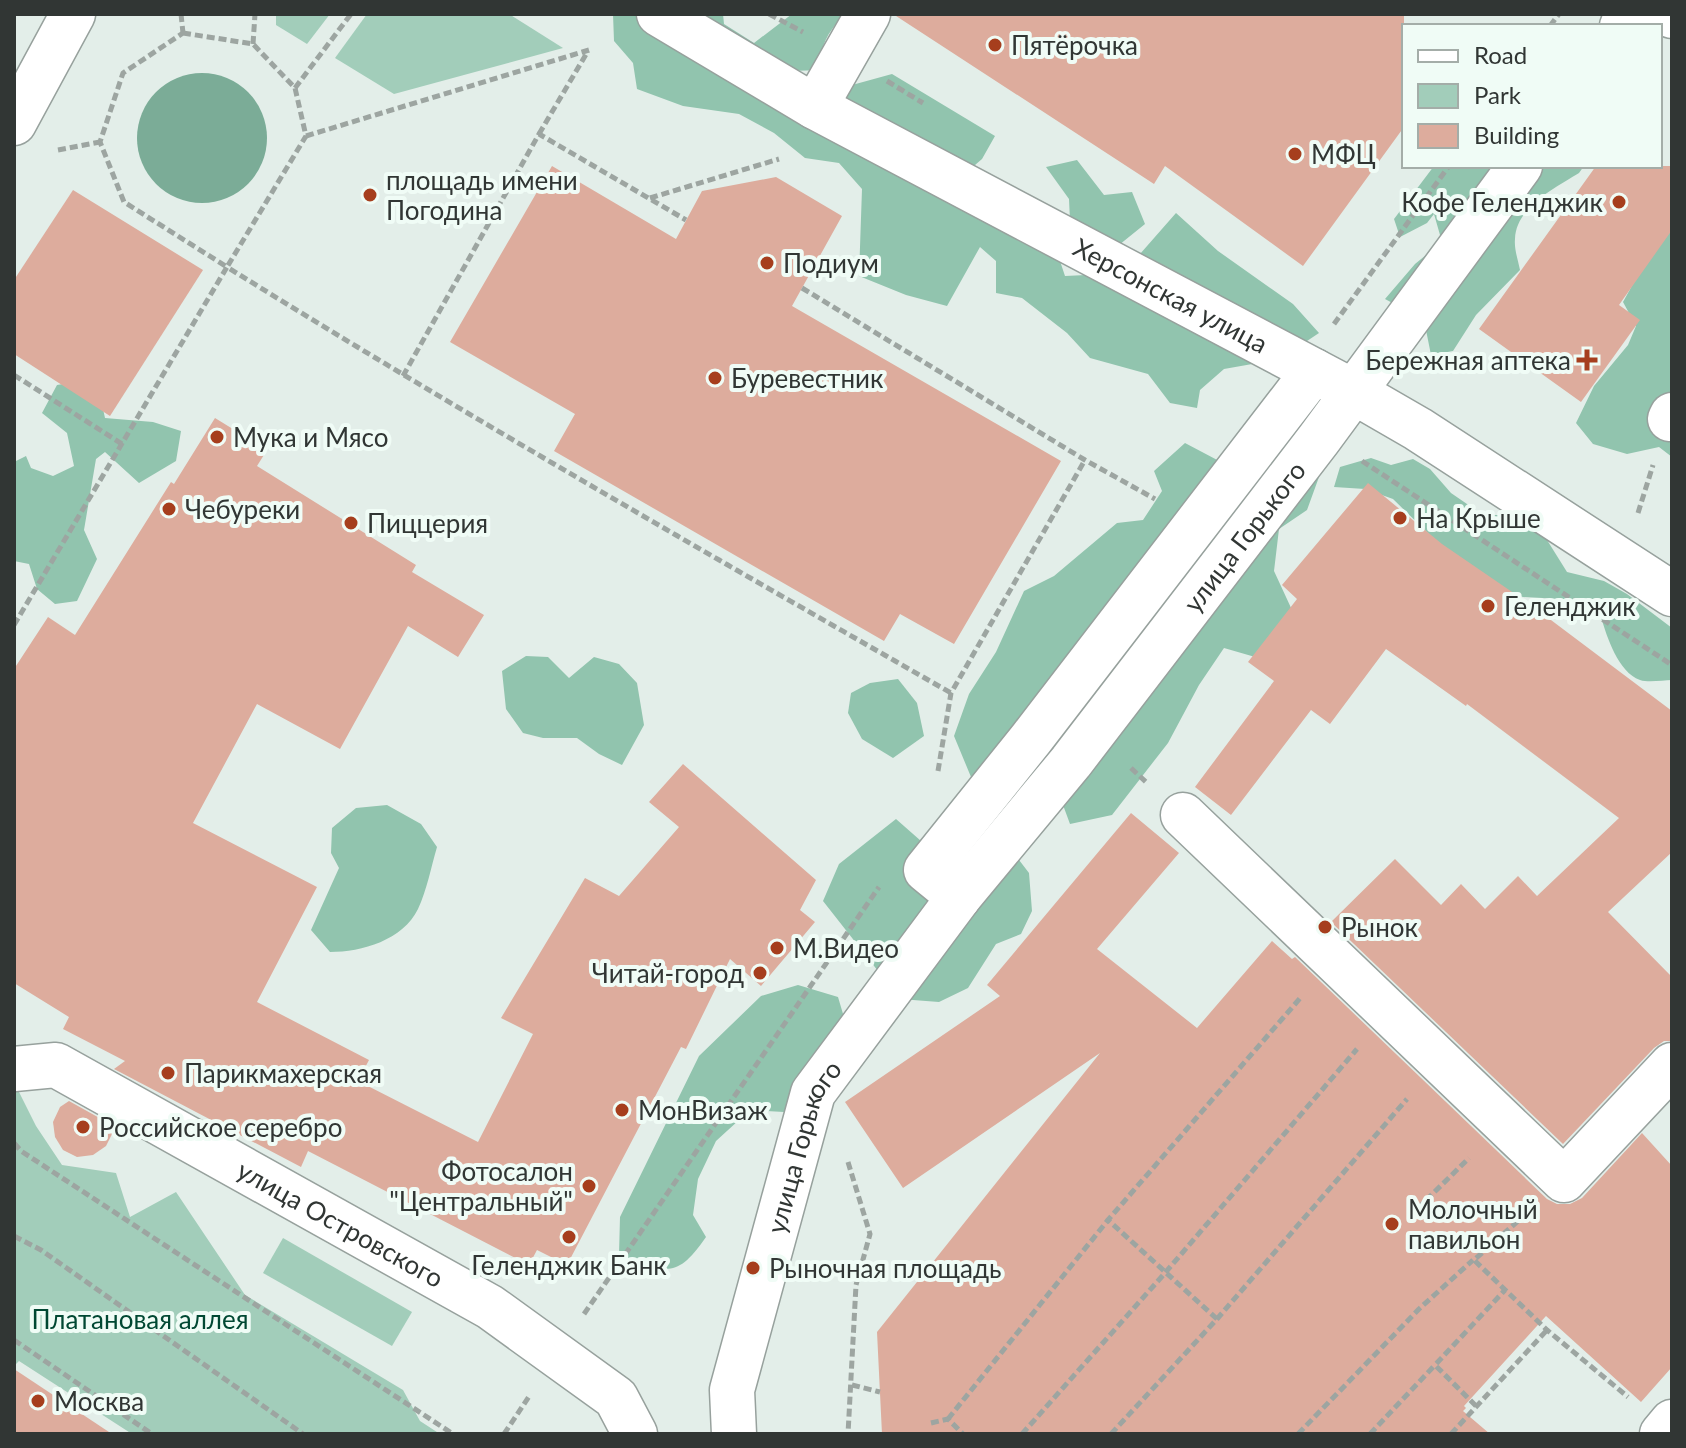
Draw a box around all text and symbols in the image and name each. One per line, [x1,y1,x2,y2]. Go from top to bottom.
legend [1402,24,1662,168]
place label: Пятёрочка [1011,29,1138,61]
marker: Пятёрочка [986,36,1004,54]
text: Road [1474,40,1527,69]
text: Park [1474,80,1522,109]
text: Building [1474,120,1559,149]
place label: МФЦ [1311,138,1376,170]
marker: МФЦ [1286,145,1304,163]
place label: площадь имени Погодина [386,164,578,226]
marker: площадь имени Погодина [361,186,379,204]
place label: Кофе Геленджик [1401,186,1604,218]
marker: Кофе Геленджик [1610,193,1628,211]
street label: Херсонская улица [1068,231,1273,360]
place label: Подиум [783,247,879,279]
marker: Подиум [758,254,776,272]
place label: Бережная аптека [1365,344,1571,376]
marker: Бережная аптека [1578,351,1596,369]
place label: Буревестник [731,362,884,394]
marker: Буревестник [706,369,724,387]
place label: Мука и Мясо [233,421,388,453]
marker: Мука и Мясо [208,428,226,446]
street label: улица Горького [1176,455,1312,618]
place label: Чебуреки [185,493,300,525]
marker: Чебуреки [160,500,178,518]
place label: На Крыше [1416,502,1541,534]
place label: Пиццерия [367,507,488,539]
marker: На Крыше [1391,509,1409,527]
marker: Пиццерия [342,514,360,532]
place label: Геленджик [1504,590,1636,622]
marker: Геленджик [1479,597,1497,615]
place label: Рынок [1341,911,1419,943]
marker: Рынок [1316,918,1334,936]
place label: М.Видео [793,932,899,964]
marker: М.Видео [768,939,786,957]
place label: Читай-город [592,957,744,989]
marker: Читай-город [751,964,769,982]
street label: улица Горького [759,1054,848,1237]
place label: Парикмахерская [184,1057,382,1089]
marker: Парикмахерская [159,1064,177,1082]
place label: МонВизаж [638,1094,768,1126]
marker: МонВизаж [613,1101,631,1119]
place label: Российское серебро [99,1111,342,1143]
marker: Российское серебро [74,1118,92,1136]
street label: улица Островского [232,1153,449,1294]
place label: Фотосалон "Центральный" [389,1155,573,1217]
marker: Фотосалон "Центральный" [580,1177,598,1195]
place label: Молочный павильон [1408,1193,1538,1255]
marker: Молочный павильон [1383,1215,1401,1233]
marker: Геленджик Банк [560,1228,578,1246]
place label: Геленджик Банк [471,1249,667,1281]
place label: Рыночная площадь [769,1252,1001,1284]
marker: Рыночная площадь [744,1259,762,1277]
park label: Платановая аллея [31,1303,249,1335]
place label: Москва [54,1385,144,1417]
marker: Москва [29,1392,47,1410]

